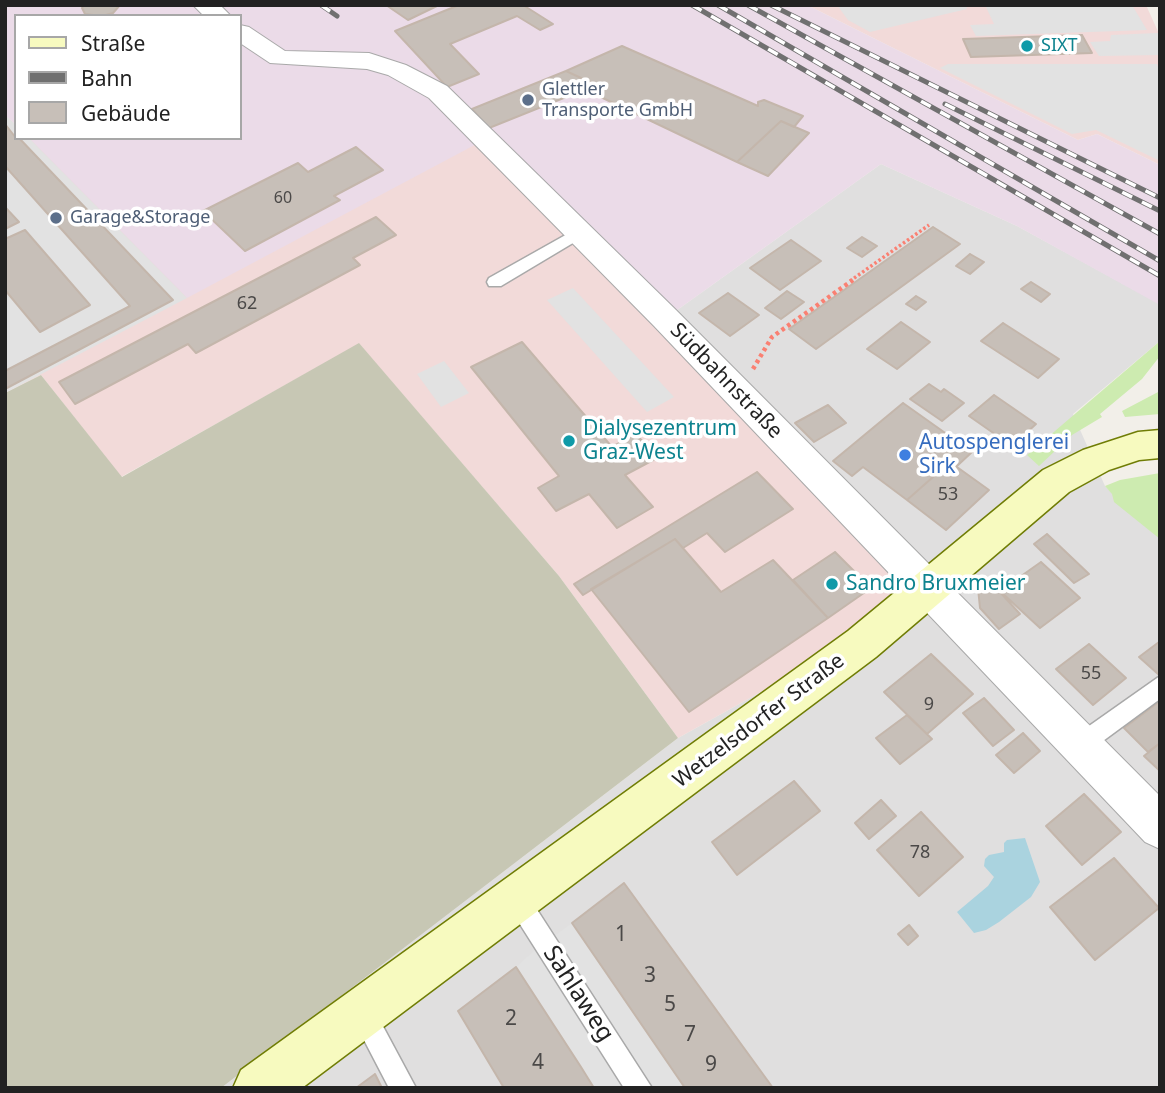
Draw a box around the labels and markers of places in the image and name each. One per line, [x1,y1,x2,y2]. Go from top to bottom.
place label: SIXT [1041,35,1078,57]
marker: SIXT [1019,38,1035,54]
place label: Glettler Transporte GmbH [542,79,693,122]
marker: Glettler Transporte GmbH [520,92,536,108]
place label: Garage&Storage [70,207,210,229]
marker: Garage&Storage [48,210,64,226]
place label: Dialysezentrum Graz-West [583,416,737,466]
place label: Autospenglerei Sirk [919,430,1069,480]
marker: Dialysezentrum Graz-West [561,433,577,449]
marker: Autospenglerei Sirk [897,447,913,463]
place label: Sandro Bruxmeier [846,571,1025,597]
marker: Sandro Bruxmeier [824,576,840,592]

